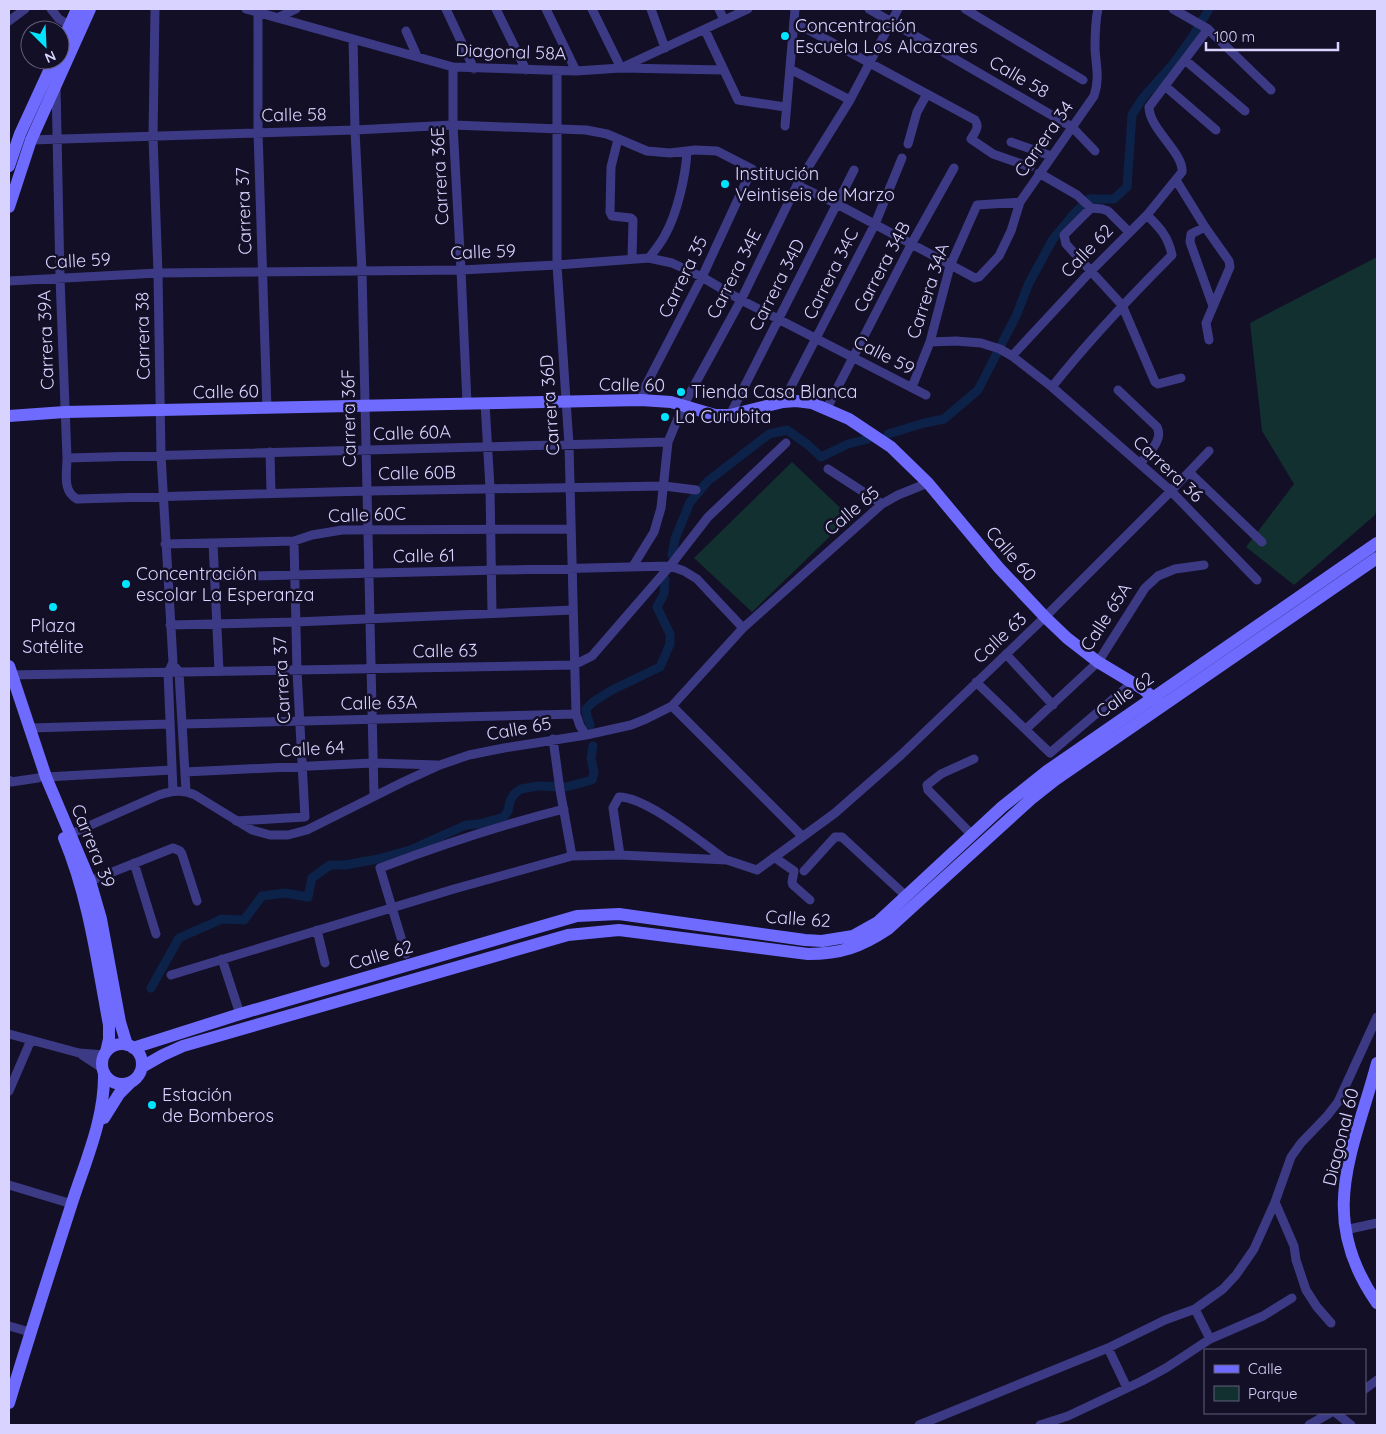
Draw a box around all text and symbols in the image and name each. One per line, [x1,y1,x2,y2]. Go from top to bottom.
place label: Concentración Escuela Los Alcazares [795,14,978,58]
north arrow [20,20,70,70]
scale bar [1206,20,1338,52]
text: 100 m [1214,27,1255,46]
marker: Concentración Escuela Los Alcazares [779,30,791,42]
street label: Diagonal 58A [455,38,567,65]
text: N [42,47,59,67]
street label: Calle 58 [985,50,1053,103]
street label: Carrera 34 [1009,96,1078,181]
street label: Calle 58 [261,102,327,127]
street label: Carrera 36E [425,126,454,226]
place label: Institución Veintiseis de Marzo [735,162,895,206]
street label: Carrera 37 [230,167,257,255]
marker: Institución Veintiseis de Marzo [719,178,731,190]
street label: Carrera 34B [848,217,915,316]
street label: Calle 62 [1056,219,1118,282]
street label: Carrera 34C [798,224,863,323]
street label: Carrera 34E [701,225,766,323]
street label: Carrera 35 [653,232,712,321]
street label: Carrera 34D [743,235,810,335]
street label: Calle 59 [450,239,516,264]
street label: Carrera 34A [901,240,954,342]
street label: Calle 59 [45,247,111,274]
street label: Carrera 39A [32,289,59,390]
street label: Carrera 38 [130,292,155,380]
street label: Calle 59 [850,329,919,380]
street label: Carrera 36D [535,354,564,456]
street label: Carrera 36F [336,369,361,467]
street label: Calle 60 [599,372,665,397]
street label: Calle 60 [193,379,259,404]
place label: Tienda Casa Blanca [691,380,857,403]
marker: Tienda Casa Blanca [675,386,687,398]
place label: La Curubita [675,405,771,428]
marker: La Curubita [659,411,671,423]
street label: Calle 60A [373,420,452,445]
street label: Carrera 36 [1128,430,1209,507]
street label: Calle 60B [378,460,456,485]
street label: Calle 65 [819,481,884,540]
street label: Calle 60C [328,502,407,527]
street label: Calle 60 [981,521,1042,586]
street label: Calle 61 [393,543,455,568]
place label: Concentración escolar La Esperanza [136,562,314,606]
marker: Concentración escolar La Esperanza [120,578,132,590]
street label: Calle 65A [1075,578,1136,655]
marker: Plaza Satélite [47,601,59,613]
street label: Calle 63 [968,607,1031,668]
place label: Plaza Satélite [22,614,84,658]
street label: Carrera 37 [268,636,295,724]
street label: Calle 63 [412,638,478,663]
street label: Calle 62 [1091,666,1158,723]
street label: Calle 63A [340,690,418,715]
street label: Calle 65 [485,712,553,746]
street label: Calle 64 [279,735,345,762]
street label: Carrera 39 [66,801,121,891]
street label: Calle 62 [765,905,832,932]
street label: Calle 62 [346,934,416,975]
place label: Estación de Bomberos [162,1083,274,1127]
street label: Diagonal 60 [1317,1085,1364,1188]
marker: Estación de Bomberos [146,1099,158,1111]
legend [1204,1349,1366,1414]
text: Calle [1248,1359,1282,1378]
text: Parque [1248,1384,1298,1403]

